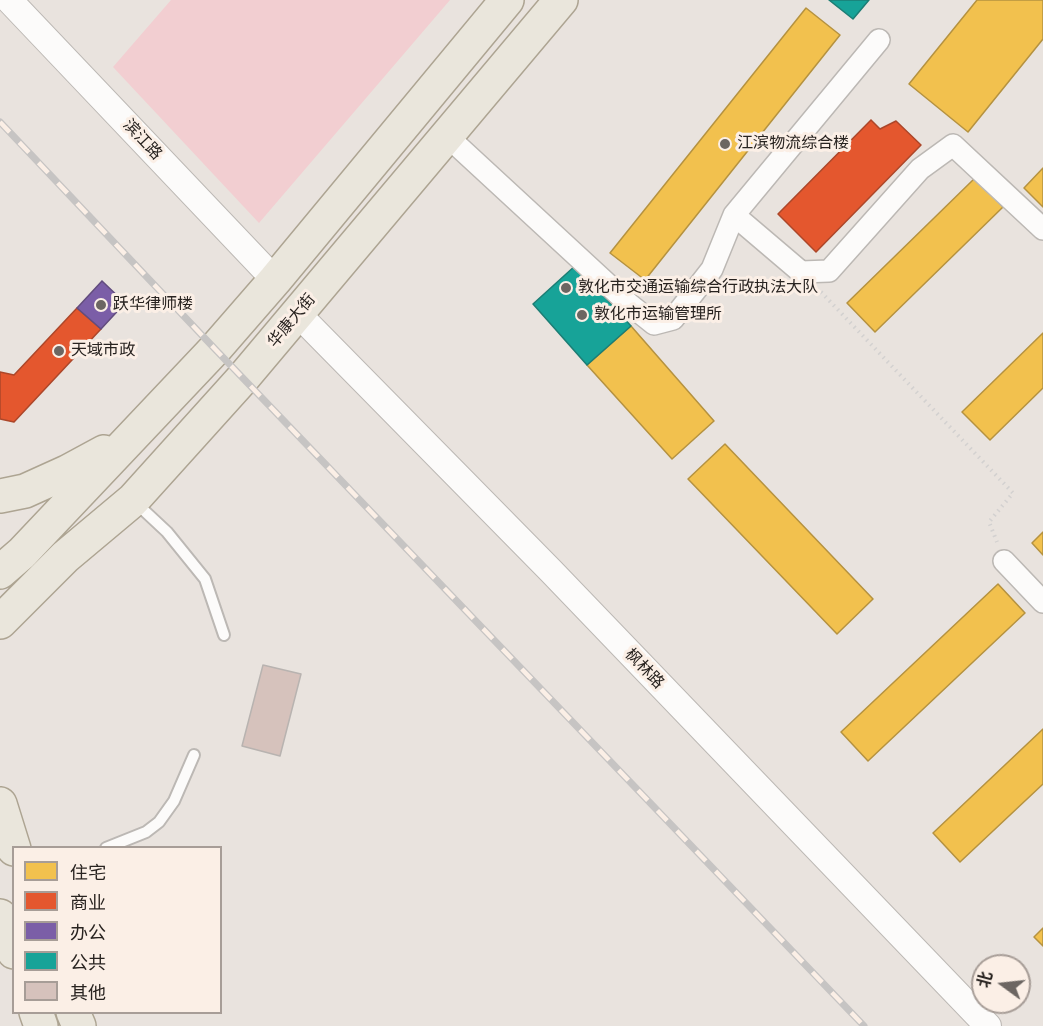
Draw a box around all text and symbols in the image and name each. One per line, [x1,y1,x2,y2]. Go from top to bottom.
street label: 滨江路 [119,116,165,164]
place label: 江滨物流综合楼 [737,134,849,154]
marker: 江滨物流综合楼 [718,137,732,151]
place label: 敦化市交通运输综合行政执法大队 [578,278,818,298]
marker: 敦化市交通运输综合行政执法大队 [559,281,573,295]
street label: 华康大街 [264,290,320,352]
place label: 跃华律师楼 [113,295,193,315]
marker: 跃华律师楼 [94,298,108,312]
place label: 敦化市运输管理所 [594,305,722,325]
marker: 敦化市运输管理所 [575,308,589,322]
place label: 天域市政 [71,341,135,361]
marker: 天域市政 [52,344,66,358]
street label: 枫林路 [620,645,668,693]
legend [12,846,222,1014]
text: 住宅 [70,861,106,885]
text: 商业 [70,891,106,915]
text: 办公 [70,921,106,945]
text: 公共 [70,951,106,975]
north arrow [971,954,1031,1014]
text: 北 [973,969,997,990]
text: 其他 [70,981,106,1005]

